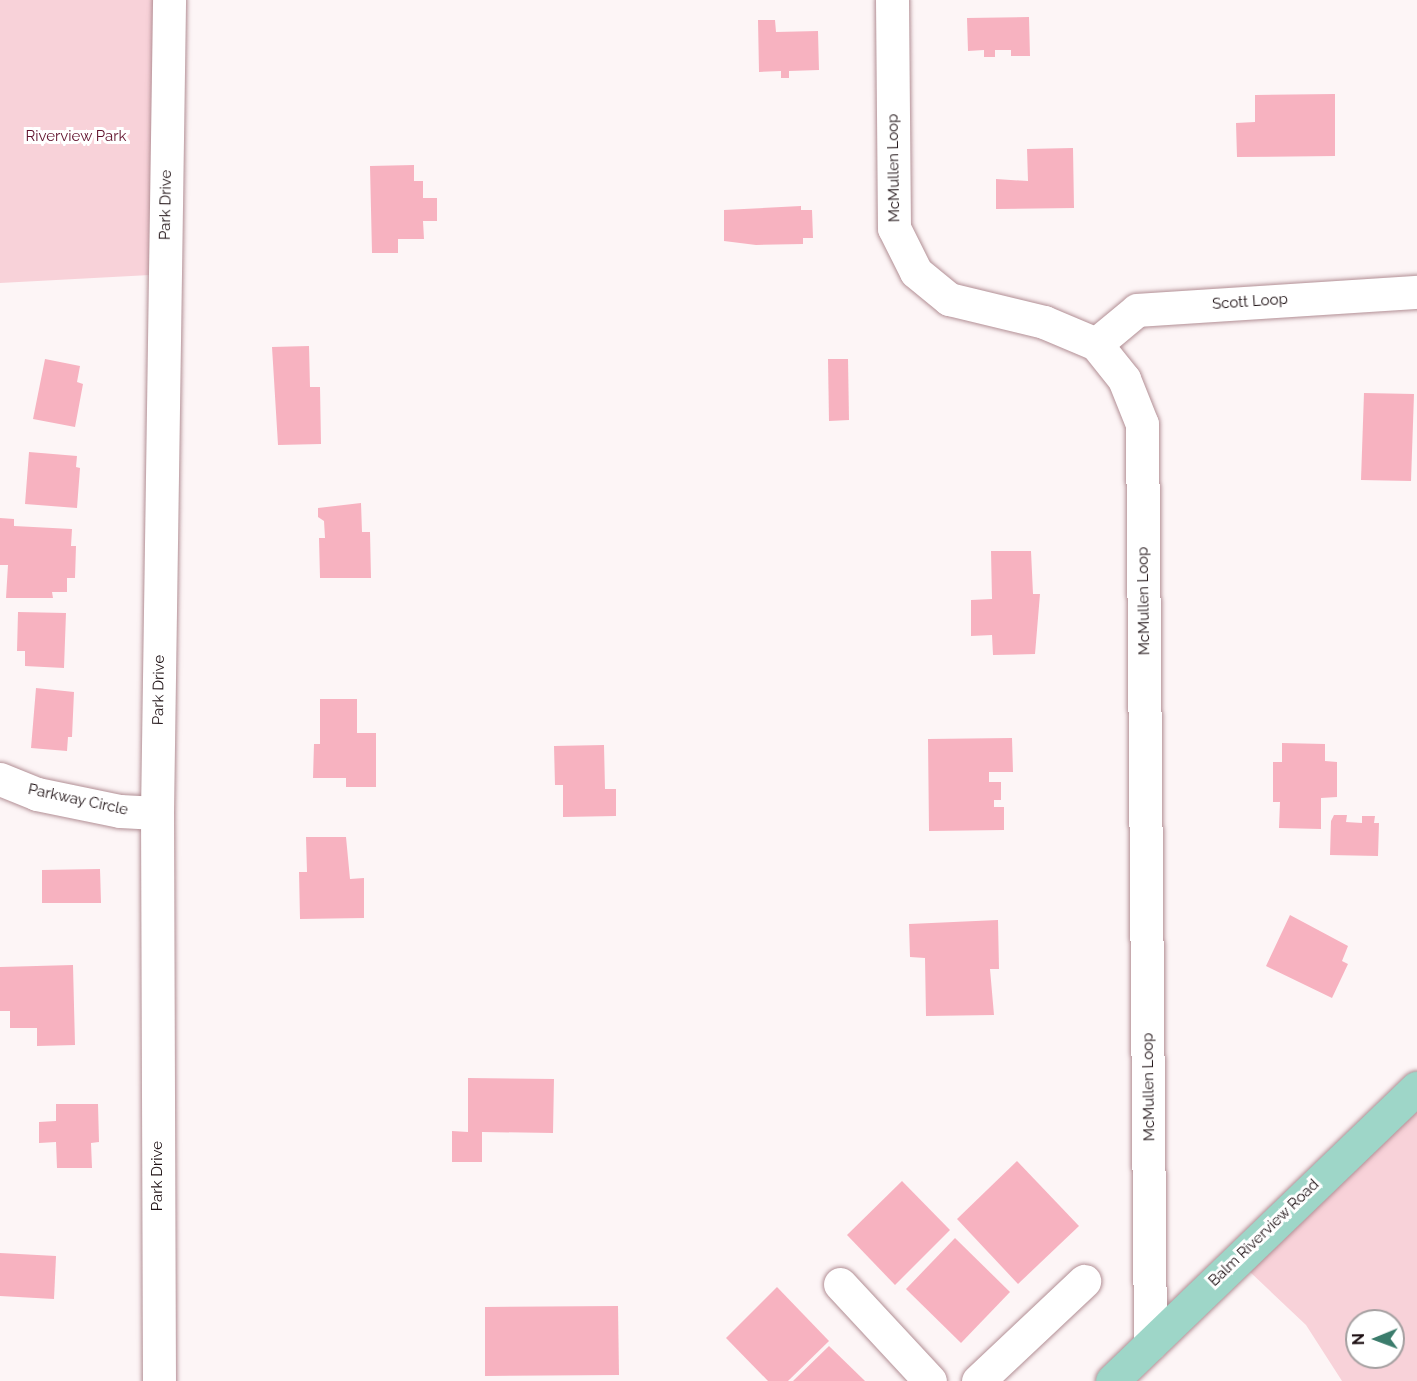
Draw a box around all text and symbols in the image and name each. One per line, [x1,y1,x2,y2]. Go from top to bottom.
street label: McMullen Loop [884,114,904,222]
park label: Riverview Park [25,128,127,146]
street label: Park Drive [156,170,176,240]
street label: Scott Loop [1212,290,1288,314]
street label: McMullen Loop [1134,547,1154,655]
street label: Park Drive [149,655,169,725]
street label: Parkway Circle [26,781,130,819]
street label: McMullen Loop [1139,1033,1159,1141]
street label: Park Drive [149,1141,167,1211]
street label: Balm Riverview Road [1205,1176,1323,1290]
north arrow [1345,1309,1405,1369]
text: N [1349,1333,1368,1346]

